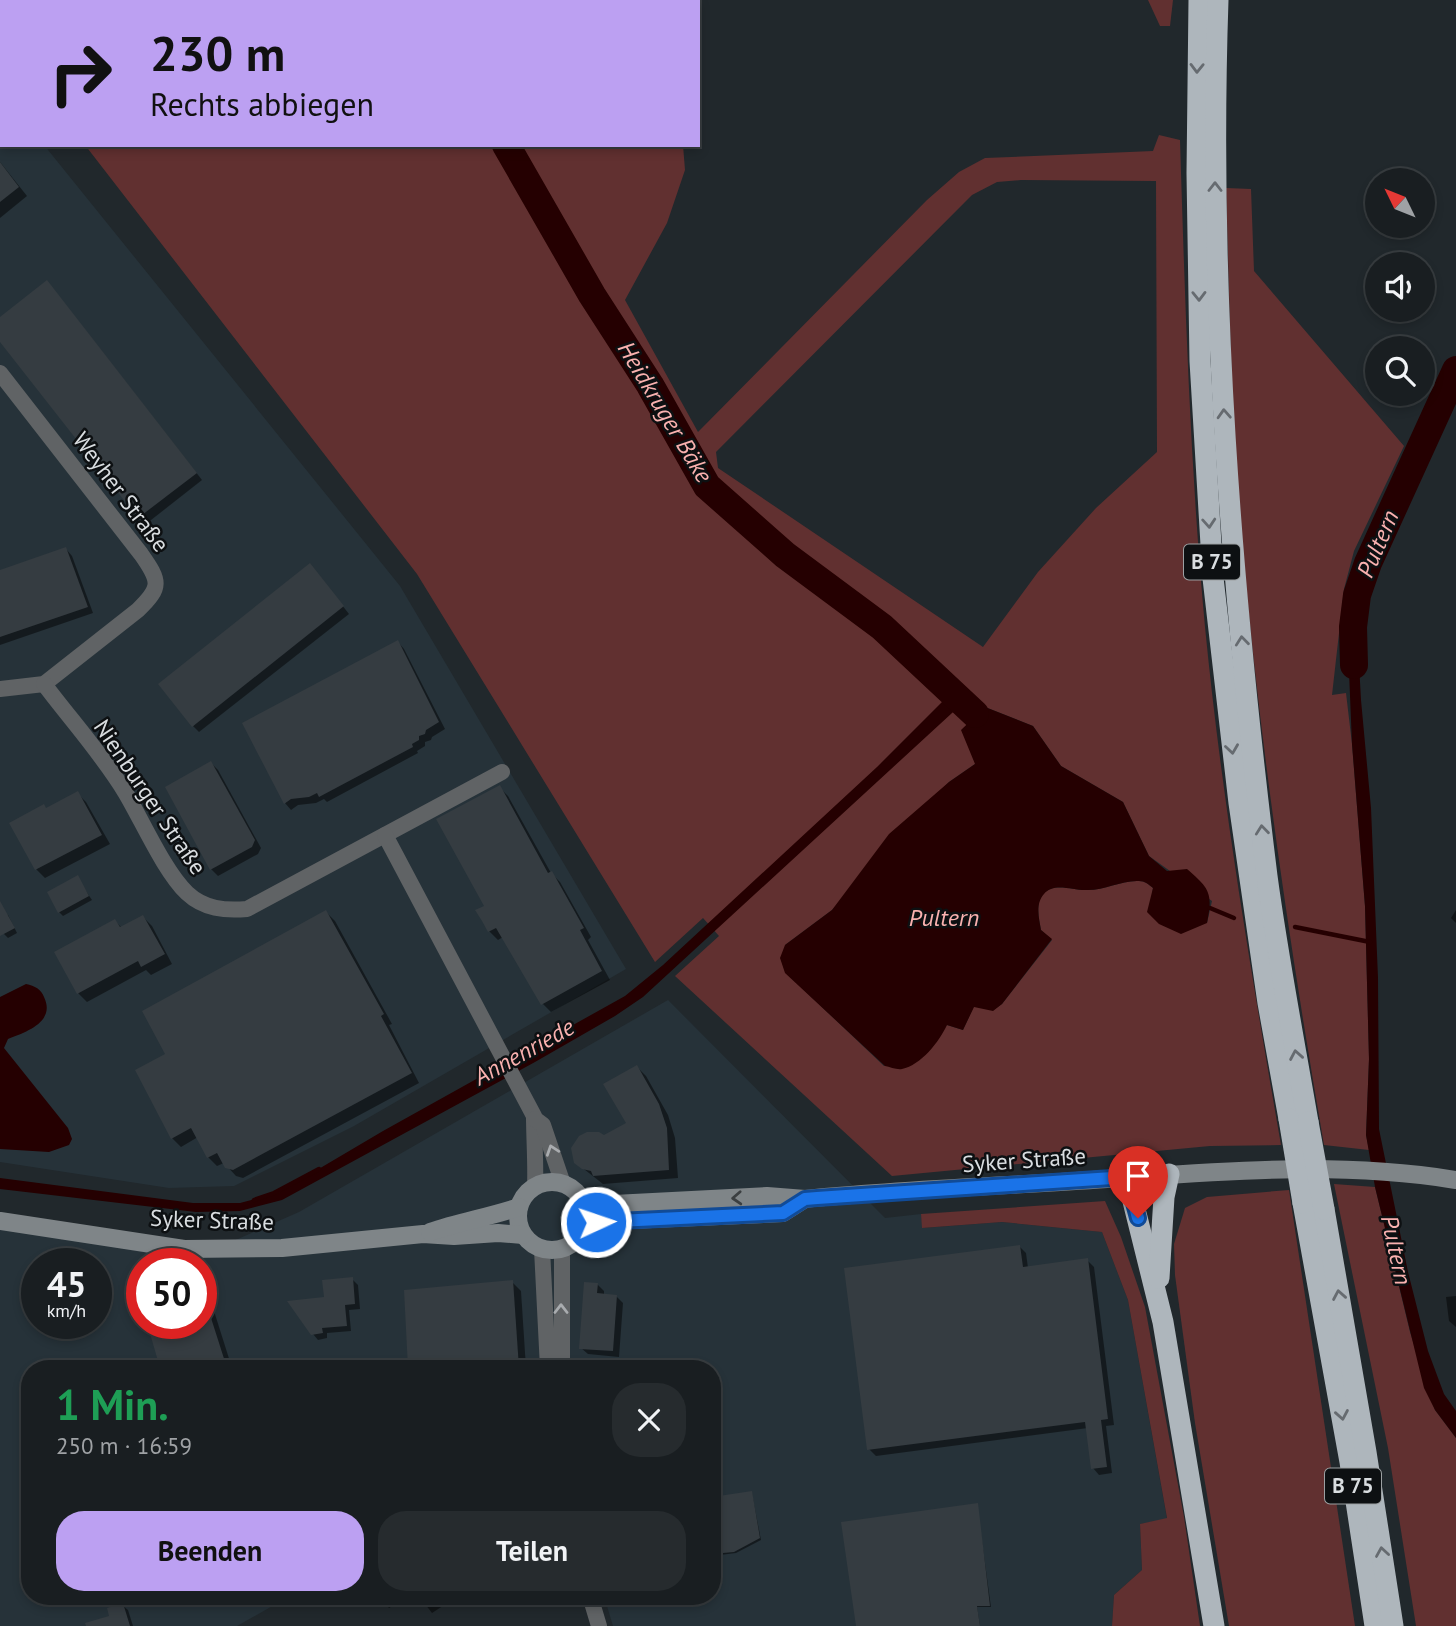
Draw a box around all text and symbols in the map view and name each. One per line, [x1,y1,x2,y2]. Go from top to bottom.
text: 230 m [150,21,285,85]
icon: right [35,28,126,119]
one-way arrow [1189,63,1205,74]
text: Rechts abbiegen [150,83,374,125]
north arrow [1365,168,1435,238]
map controls [1365,168,1435,406]
one-way arrow [1207,181,1223,191]
button: sound [1365,252,1435,322]
one-way arrow [1192,290,1207,301]
water label: Heidkruger Bäke [611,335,720,488]
button: search [1365,336,1435,406]
one-way arrow [1217,408,1232,419]
street label: Weyher Straße [67,426,176,557]
water label: Pultern [1349,505,1406,582]
one-way arrow [1201,518,1216,529]
road number: B 75 [1184,544,1240,580]
one-way arrow [1235,635,1250,646]
street label: Nienburger Straße [88,714,213,880]
one-way arrow [1225,743,1240,755]
one-way arrow [1255,824,1270,836]
water label: Pultern [909,902,979,933]
water label: Annenriede [467,1011,580,1092]
one-way arrow [1289,1049,1304,1061]
street label: Syker Straße [961,1141,1087,1178]
one-way arrow [546,1144,560,1156]
pin [1108,1146,1168,1218]
icon: arrive [1119,1157,1157,1195]
position arrow [559,1185,633,1259]
one-way arrow [731,1190,742,1205]
street label: Syker Straße [150,1203,274,1236]
water label: Pultern [1374,1212,1419,1288]
speed limit sign: 50 [126,1248,217,1339]
text: 45 [47,1261,86,1307]
one-way arrow [1332,1289,1347,1301]
text: km/h [47,1299,86,1322]
one-way arrow [554,1303,569,1314]
text: 1 Min. [56,1377,169,1432]
button: close [612,1383,686,1457]
one-way arrow [1334,1409,1349,1421]
text: 250 m · 16:59 [56,1431,192,1460]
road number: B 75 [1325,1468,1381,1504]
button: Beenden [56,1511,364,1591]
button: Teilen [378,1511,686,1591]
one-way arrow [1375,1546,1390,1558]

